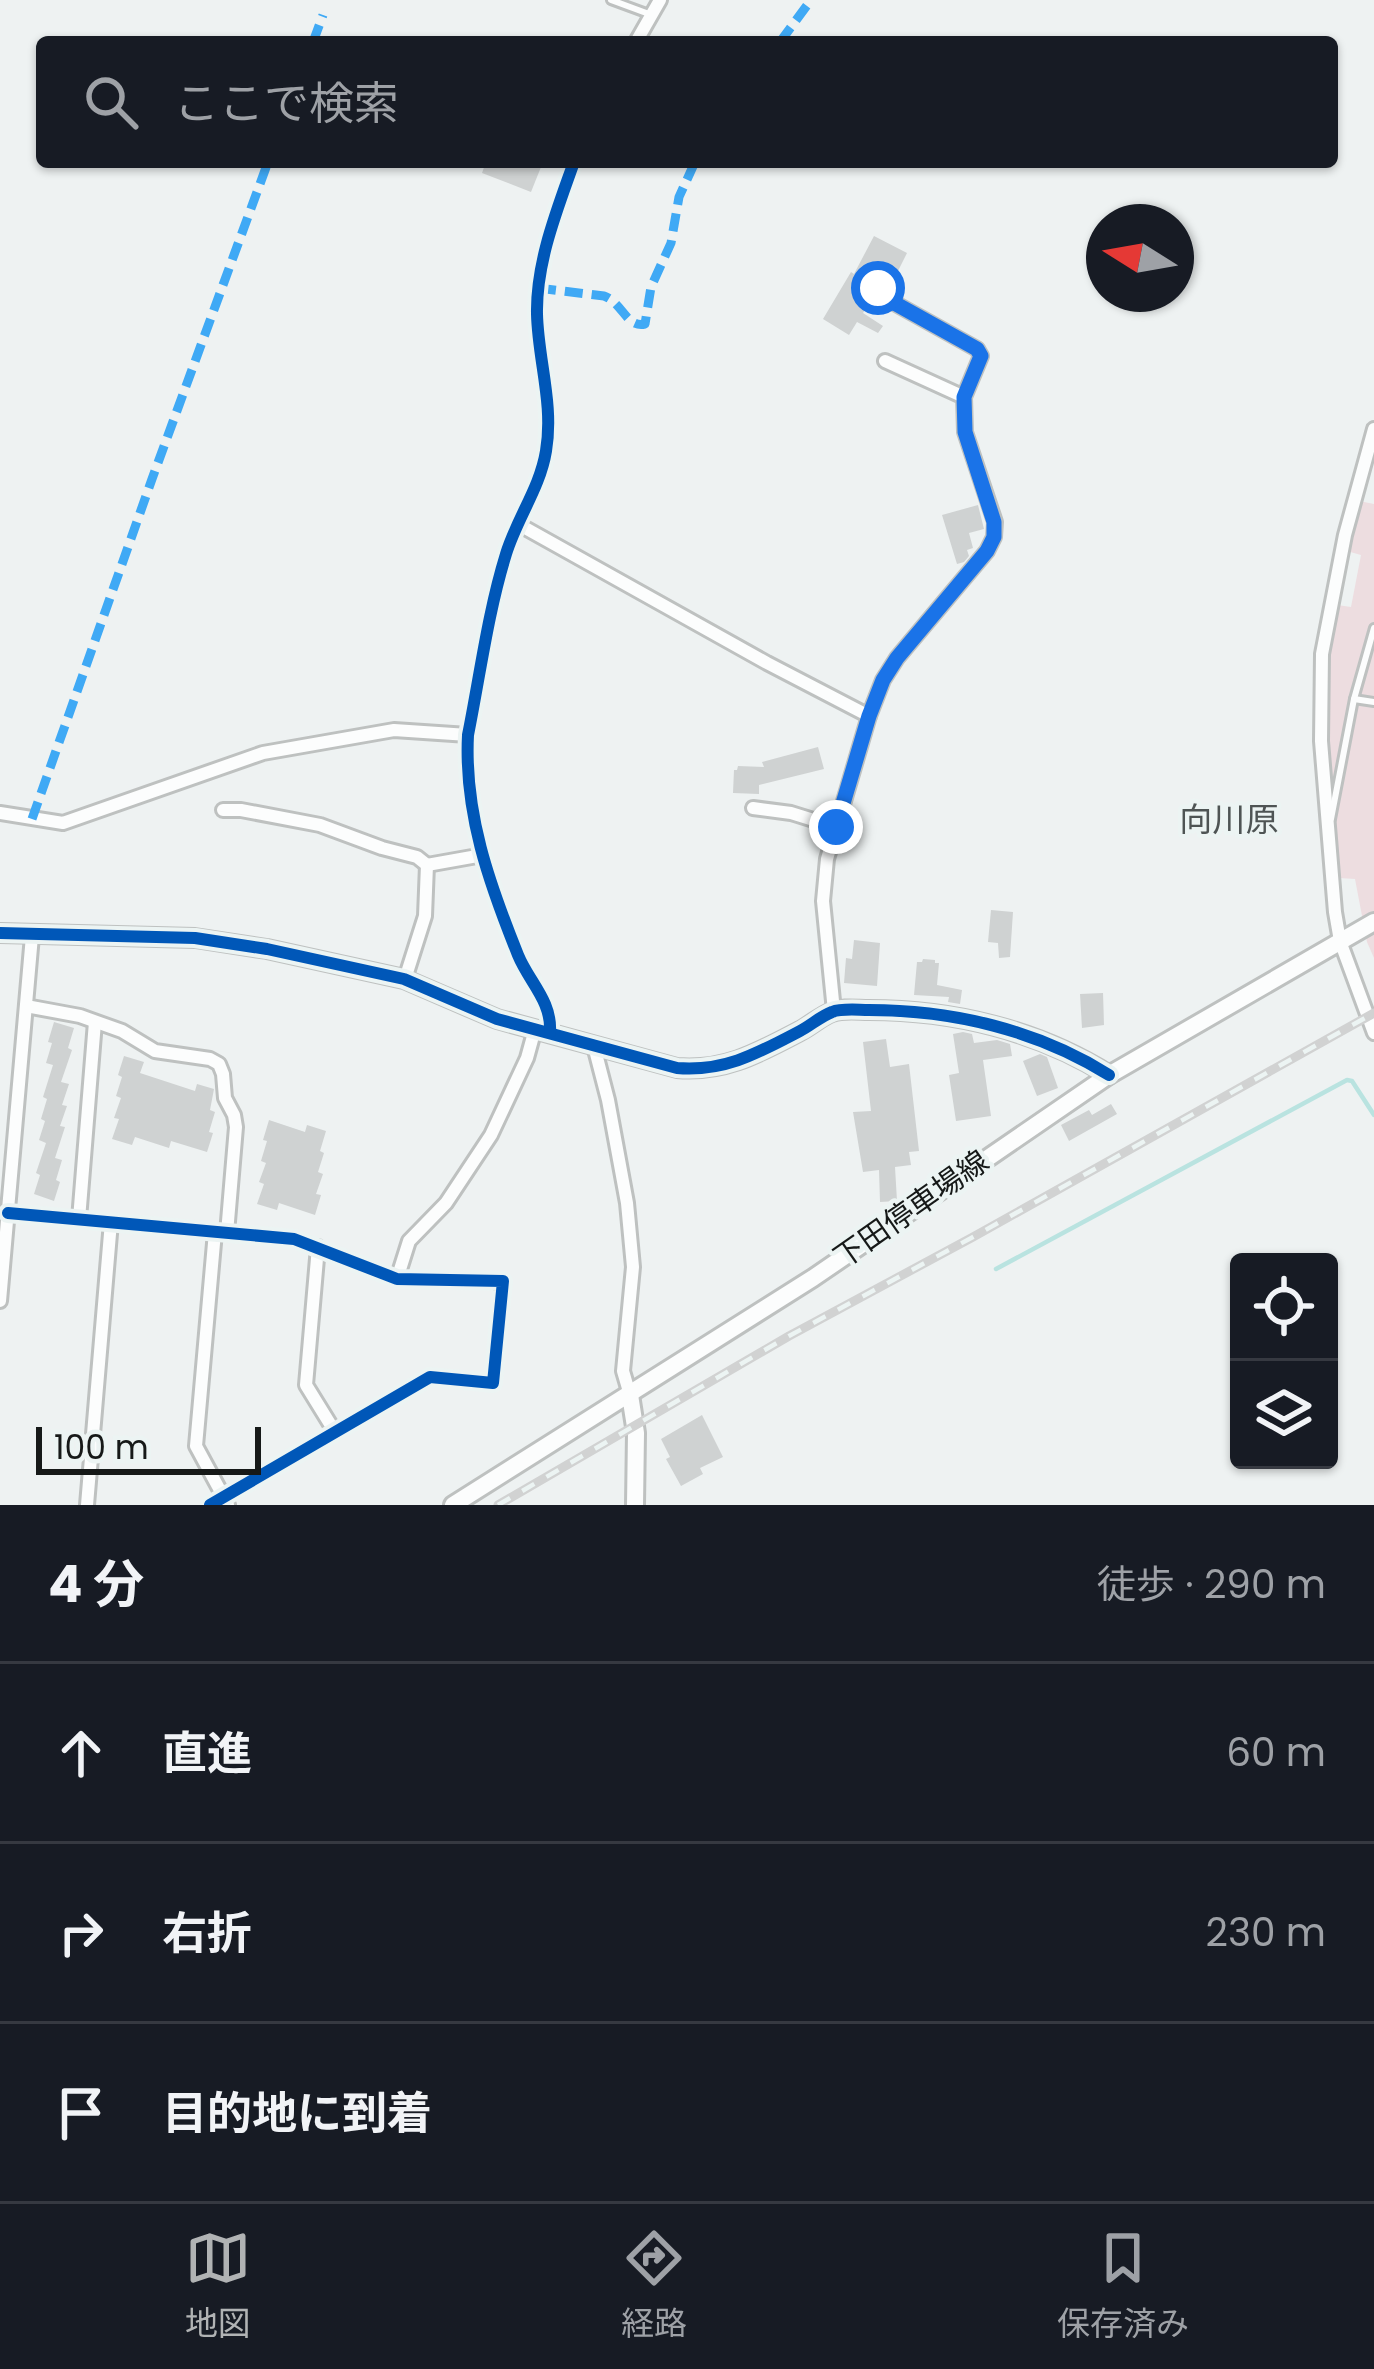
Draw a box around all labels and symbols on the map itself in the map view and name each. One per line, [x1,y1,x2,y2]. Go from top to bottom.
north arrow [1086,204,1194,312]
route start [851,261,905,315]
district label: 向川原 [1180,796,1279,843]
route end [809,800,863,854]
street label: 下田停車場線 [825,1140,997,1278]
scale bar [36,1421,261,1474]

